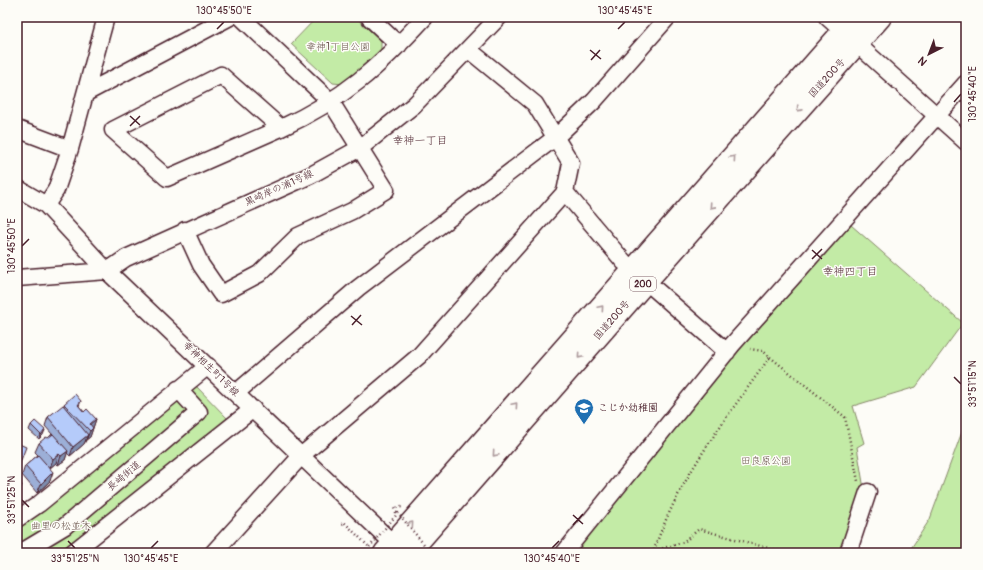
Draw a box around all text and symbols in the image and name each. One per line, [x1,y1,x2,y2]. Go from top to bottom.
text: 130°45'50"E [196,5,252,17]
text: 130°45'45"E [598,5,652,17]
north arrow [909,34,949,74]
park label: 幸神1丁目公園 [306,41,370,53]
text: N [915,53,930,68]
street label: 国道200号 [806,56,848,100]
text: 130°45'40"E [967,66,979,122]
one-way arrow [796,104,803,112]
district label: 幸神一丁目 [393,134,448,147]
one-way arrow [728,155,735,162]
street label: 黒崎岸の浦1号線 [243,167,315,209]
one-way arrow [710,201,717,209]
text: 130°45'50"E [6,218,18,274]
district label: 幸神四丁目 [823,265,878,278]
road number: 200 [630,277,656,291]
street label: 国道200号 [591,297,633,343]
one-way arrow [597,305,604,313]
street label: 幸神相生町1号線 [180,339,242,399]
one-way arrow [578,351,585,359]
text: 33°51'15"N [967,360,979,408]
school or university icon: こじか幼稚園 [573,397,595,425]
place label: こじか幼稚園 [598,402,658,414]
one-way arrow [511,403,518,410]
one-way arrow [492,449,499,457]
park label: 田良原公園 [741,455,791,467]
street label: 長崎街道 [105,459,143,493]
text: 33°51'25"N [6,475,18,524]
park label: 曲里の松並木 [31,520,91,532]
one-way arrow [406,521,413,529]
text: 33°51'25"N [51,553,100,565]
text: 130°45'45"E [124,553,178,565]
text: 130°45'40"E [524,553,580,565]

